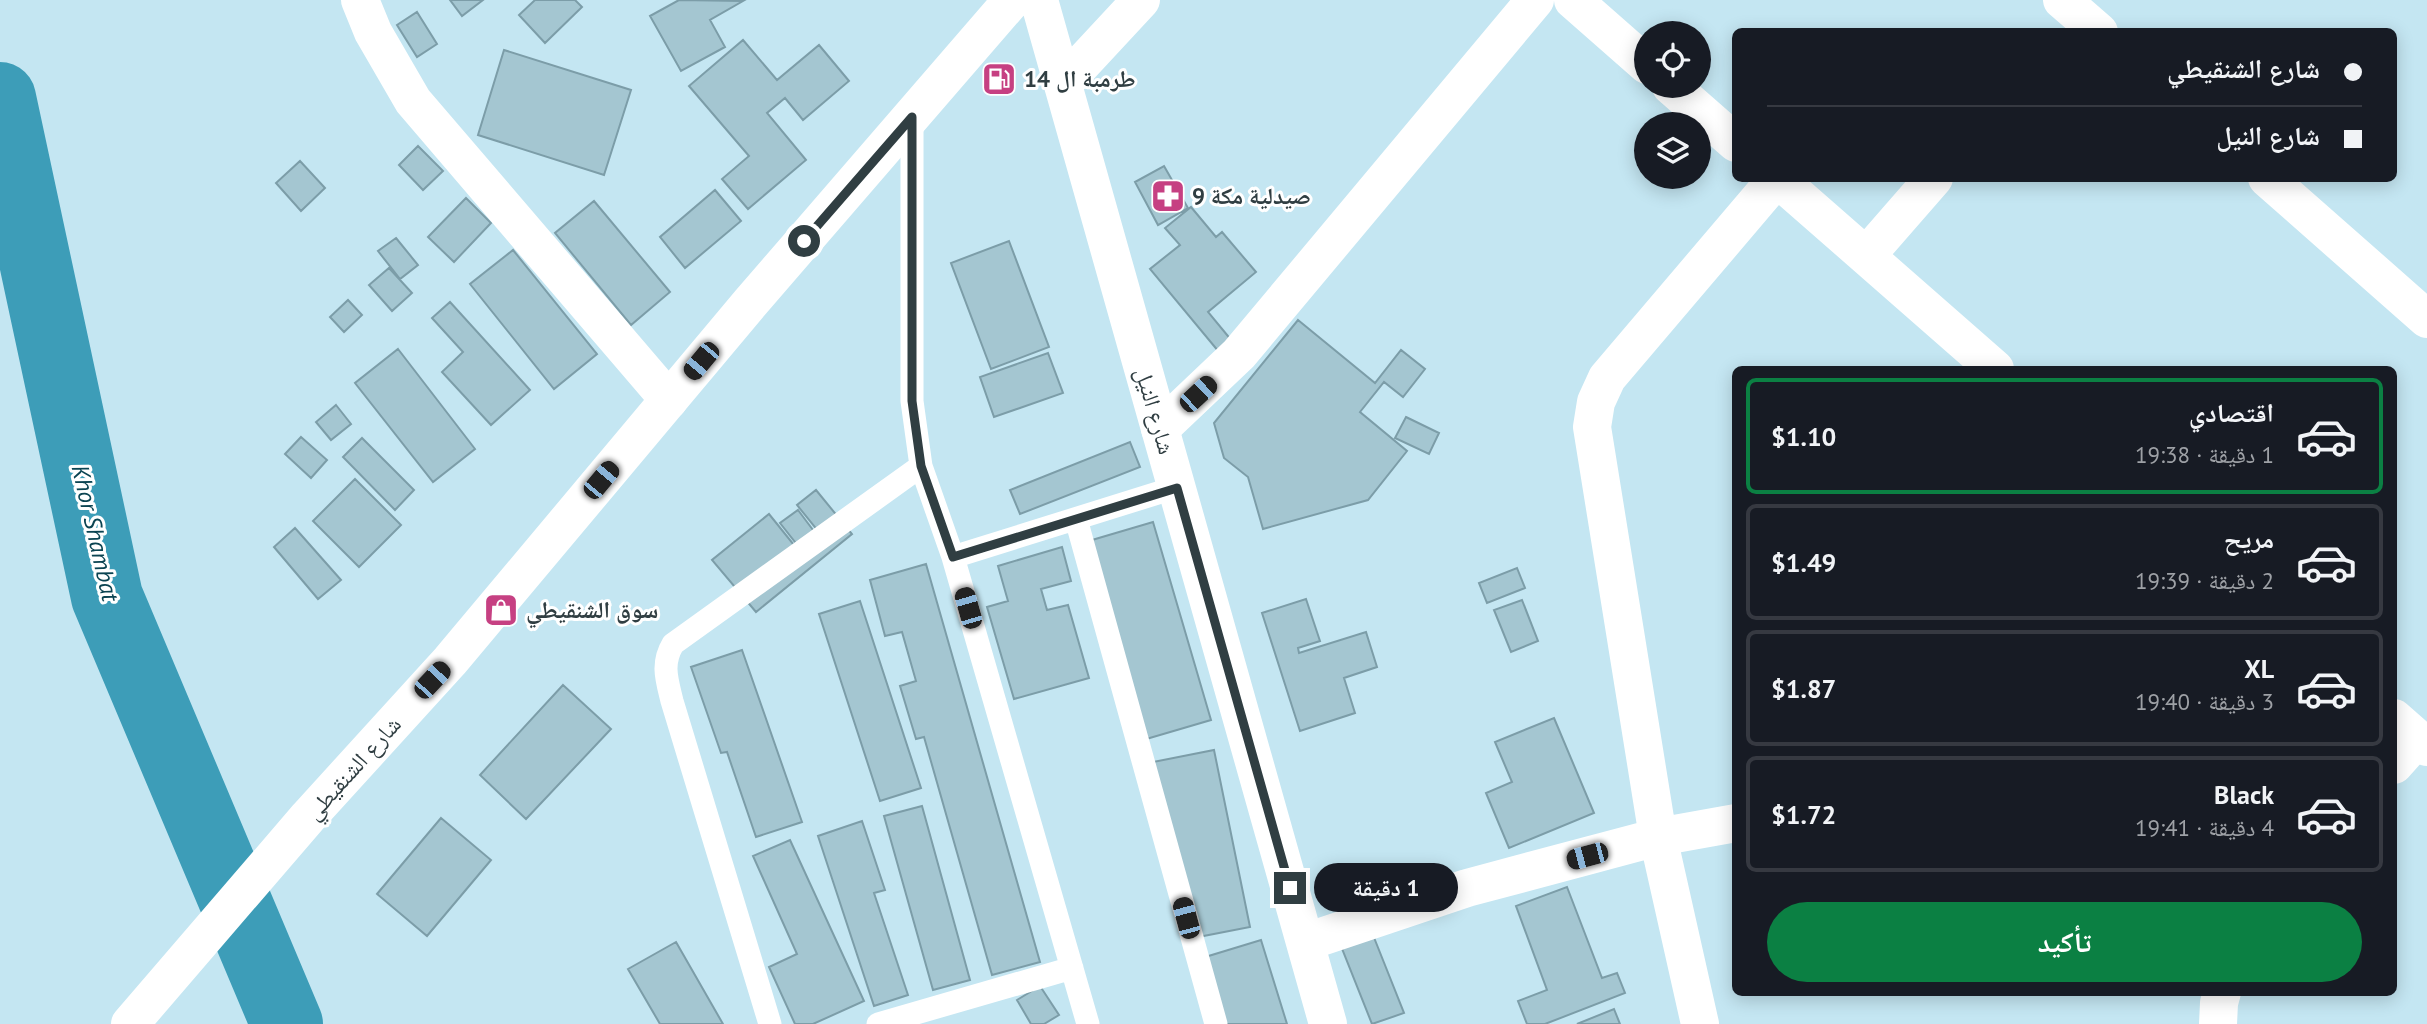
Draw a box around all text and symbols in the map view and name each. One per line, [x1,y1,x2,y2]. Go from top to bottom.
map controls [1634,21,1711,189]
button: locate [1634,21,1711,98]
text: شارع الشنقيطي [2167,52,2320,85]
fuel station icon: طرمبة ال 14 [980,60,1018,98]
place label: طرمبة ال 14 [1024,64,1136,93]
button: layers [1634,112,1711,189]
text: شارع النيل [2216,119,2320,152]
pharmacy icon: صيدلية مكة 9 [1149,177,1187,215]
place label: صيدلية مكة 9 [1192,181,1311,210]
route start [788,225,820,257]
car [680,338,723,384]
street label: شارع النيل [1128,364,1182,458]
car [1176,372,1221,416]
text: اقتصادي [2189,396,2274,429]
icon: car [2295,405,2358,468]
text: $1.10 [1771,420,1836,453]
text: 1 دقيقة · 19:38 [2135,440,2274,469]
car [580,457,623,503]
water label: Khor Shambat [65,462,127,606]
text: مريح [2224,522,2274,555]
icon: car [2295,531,2358,594]
text: $1.49 [1771,546,1836,579]
text: 2 دقيقة · 19:39 [2135,566,2274,595]
car [953,585,984,631]
shop icon: سوق الشنقيطي [482,591,520,629]
place label: سوق الشنقيطي [526,595,658,629]
text: XL [2244,652,2274,685]
car [410,657,455,703]
icon: car [2295,657,2358,720]
text: $1.87 [1771,672,1836,705]
text: 3 دقيقة · 19:40 [2135,687,2274,716]
street label: شارع الشنقيطي [298,710,410,829]
text: Black [2214,778,2274,811]
icon: car [2295,783,2358,846]
text: $1.72 [1771,798,1836,831]
text: 4 دقيقة · 19:41 [2135,813,2274,842]
car [1564,840,1611,872]
callout: 1 دقيقة [1314,864,1458,912]
route end [1274,872,1306,904]
text: 1 دقيقة [1352,873,1420,902]
car [1171,895,1202,941]
button: تأكيد [1767,902,2362,982]

